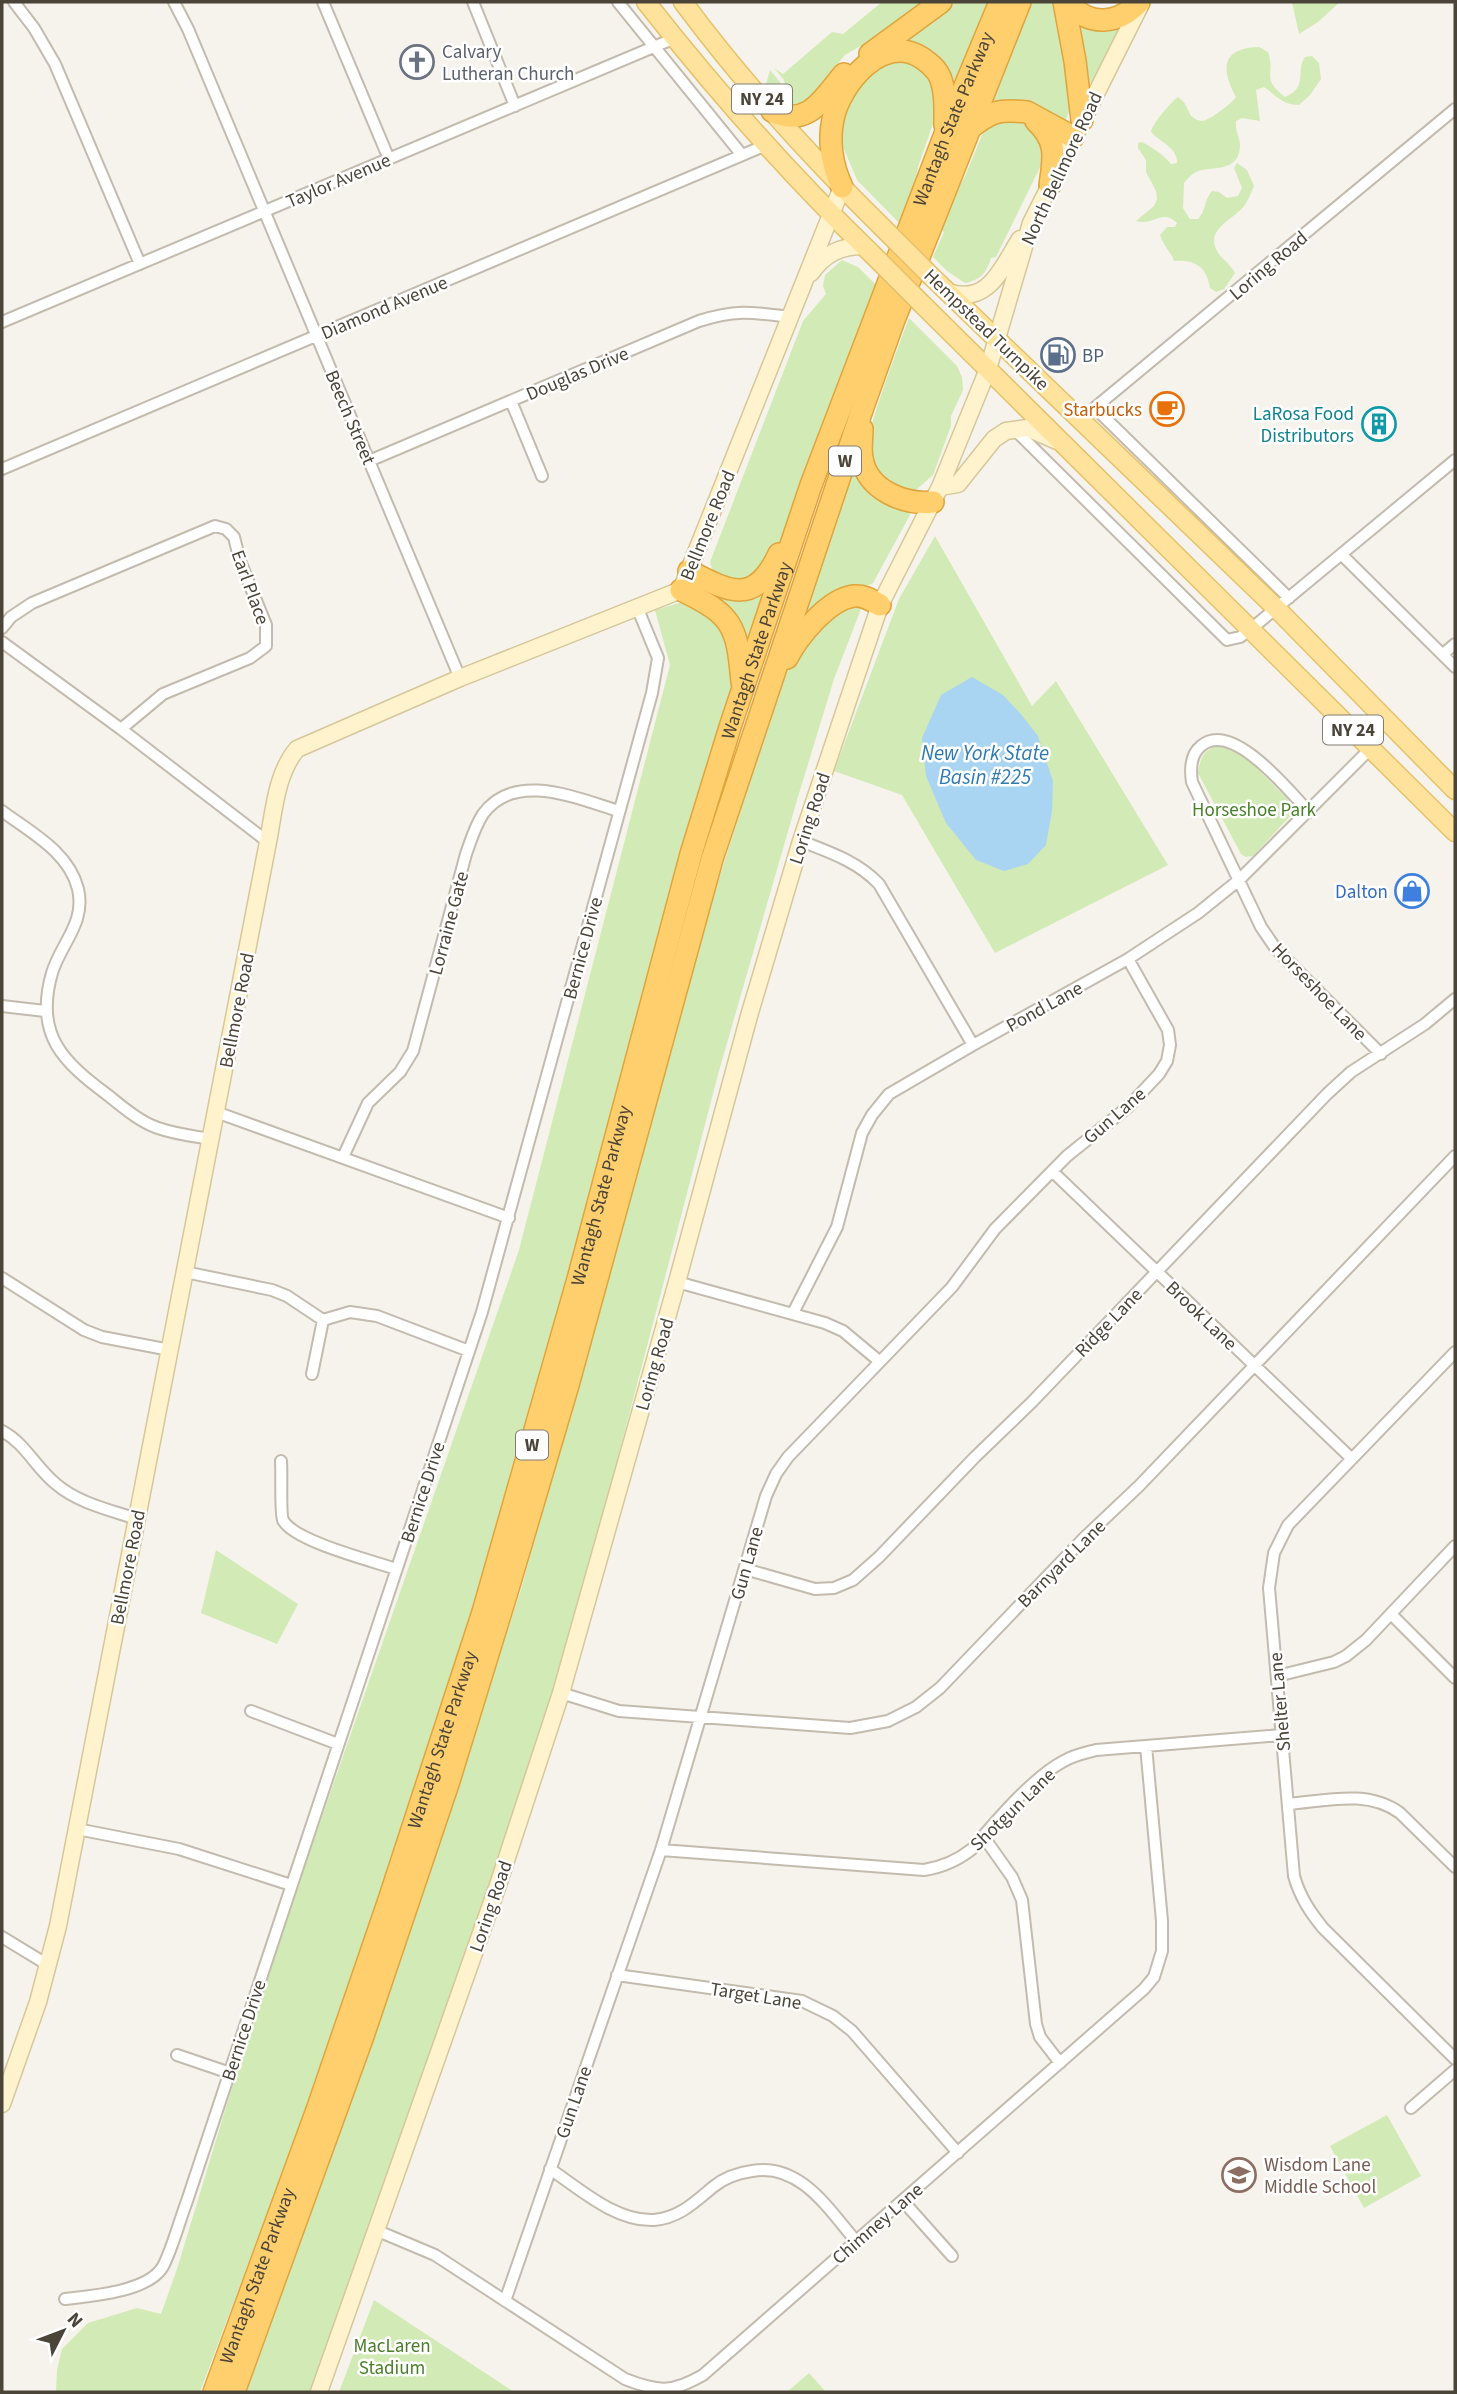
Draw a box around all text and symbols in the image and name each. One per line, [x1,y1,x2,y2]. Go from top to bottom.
street label: Wantagh State Parkway [907,28,1001,210]
place label: Calvary Lutheran Church [442,39,574,88]
church icon: Calvary Lutheran Church [398,43,436,81]
road number: NY 24 [732,84,792,114]
street label: North Bellmore Road [1015,87,1110,250]
street label: Taylor Avenue [282,147,395,216]
street label: Loring Road [1224,225,1314,307]
street label: Hempstead Turnpike [917,263,1055,397]
street label: Diamond Avenue [317,270,452,347]
fuel station icon: BP [1039,336,1077,374]
street label: Douglas Drive [522,341,633,408]
place label: BP [1082,343,1104,370]
street label: Beech Street [318,366,382,470]
cafe icon: Starbucks [1148,390,1186,428]
place label: Starbucks [1063,397,1142,424]
place label: LaRosa Food Distributors [1253,401,1354,450]
building icon: LaRosa Food Distributors [1360,405,1398,443]
road number: W [829,447,861,476]
street label: Bellmore Road [674,466,743,585]
street label: Earl Place [224,546,276,629]
street label: Wantagh State Parkway [715,558,799,743]
road number: NY 24 [1323,716,1383,744]
water label: New York State Basin #225 [921,738,1049,792]
street label: Loring Road [783,769,838,868]
park label: Horseshoe Park [1192,797,1317,824]
street label: Lorraine Gate [423,868,476,978]
shop icon: Dalton [1393,872,1431,910]
place label: Dalton [1335,879,1388,906]
street label: Bernice Drive [557,894,610,1003]
street label: Horseshoe Lane [1265,937,1373,1047]
street label: Bellmore Road [213,950,262,1070]
street label: Pond Lane [1001,975,1088,1039]
street label: Gun Lane [1078,1081,1152,1151]
street label: Wantagh State Parkway [565,1102,639,1289]
street label: Brook Lane [1159,1275,1243,1357]
street label: Ridge Lane [1069,1282,1149,1364]
street label: Loring Road [629,1315,682,1414]
road number: W [516,1430,548,1460]
street label: Bernice Drive [394,1438,452,1547]
street label: Bellmore Road [104,1507,153,1627]
street label: Barnyard Lane [1012,1514,1112,1614]
street label: Gun Lane [724,1524,771,1603]
street label: Wantagh State Parkway [401,1647,485,1833]
street label: Shelter Lane [1263,1651,1298,1753]
street label: Shotgun Lane [964,1762,1062,1858]
street label: Loring Road [463,1857,520,1956]
street label: Bernice Drive [215,1976,273,2085]
street label: Target Lane [708,1976,803,2017]
street label: Gun Lane [549,2063,599,2142]
place label: Wisdom Lane Middle School [1264,2152,1376,2201]
school or university icon: Wisdom Lane Middle School [1220,2156,1258,2194]
street label: Chimney Lane [827,2177,929,2271]
street label: Wantagh State Parkway [213,2184,303,2368]
north arrow [28,2296,98,2366]
text: N [60,2307,89,2334]
park label: MacLaren Stadium [353,2333,431,2382]

